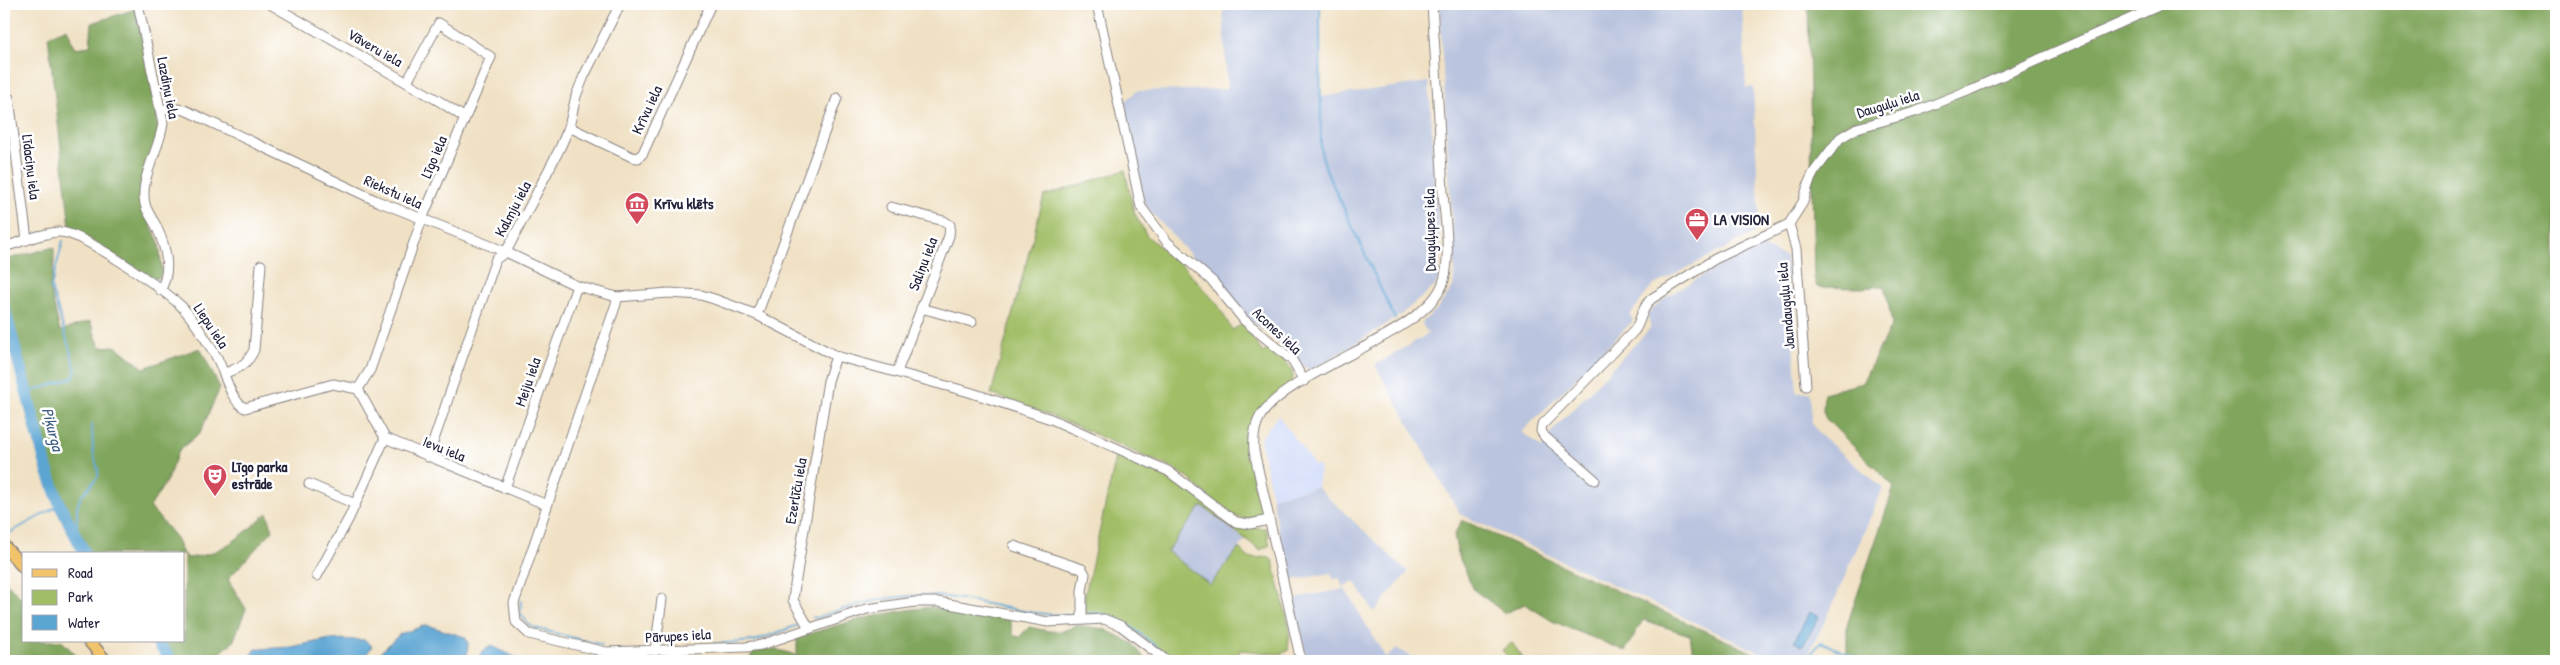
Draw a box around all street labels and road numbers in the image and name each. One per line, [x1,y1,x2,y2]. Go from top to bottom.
street label: Vāveru iela [344,23,407,72]
street label: Lazdiņu iela [152,55,185,121]
street label: Krīvu iela [626,82,667,138]
street label: Dauguļu iela [1854,84,1922,123]
street label: Līgo iela [415,132,452,181]
street label: Līdaciņu iela [17,133,46,201]
street label: Riekstu iela [361,169,426,214]
street label: Kalmju iela [489,177,536,240]
street label: Dauguļupes iela [1418,188,1441,271]
street label: Saliņu iela [903,234,942,294]
street label: Jaundauguļu iela [1771,262,1800,350]
street label: Liepu iela [189,299,234,352]
street label: Acones iela [1248,302,1307,359]
street label: Meiju iela [509,354,546,409]
street label: Ievu iela [420,431,469,467]
street label: Ezerlīču iela [779,456,812,526]
street label: Pārupes iela [645,623,711,648]

